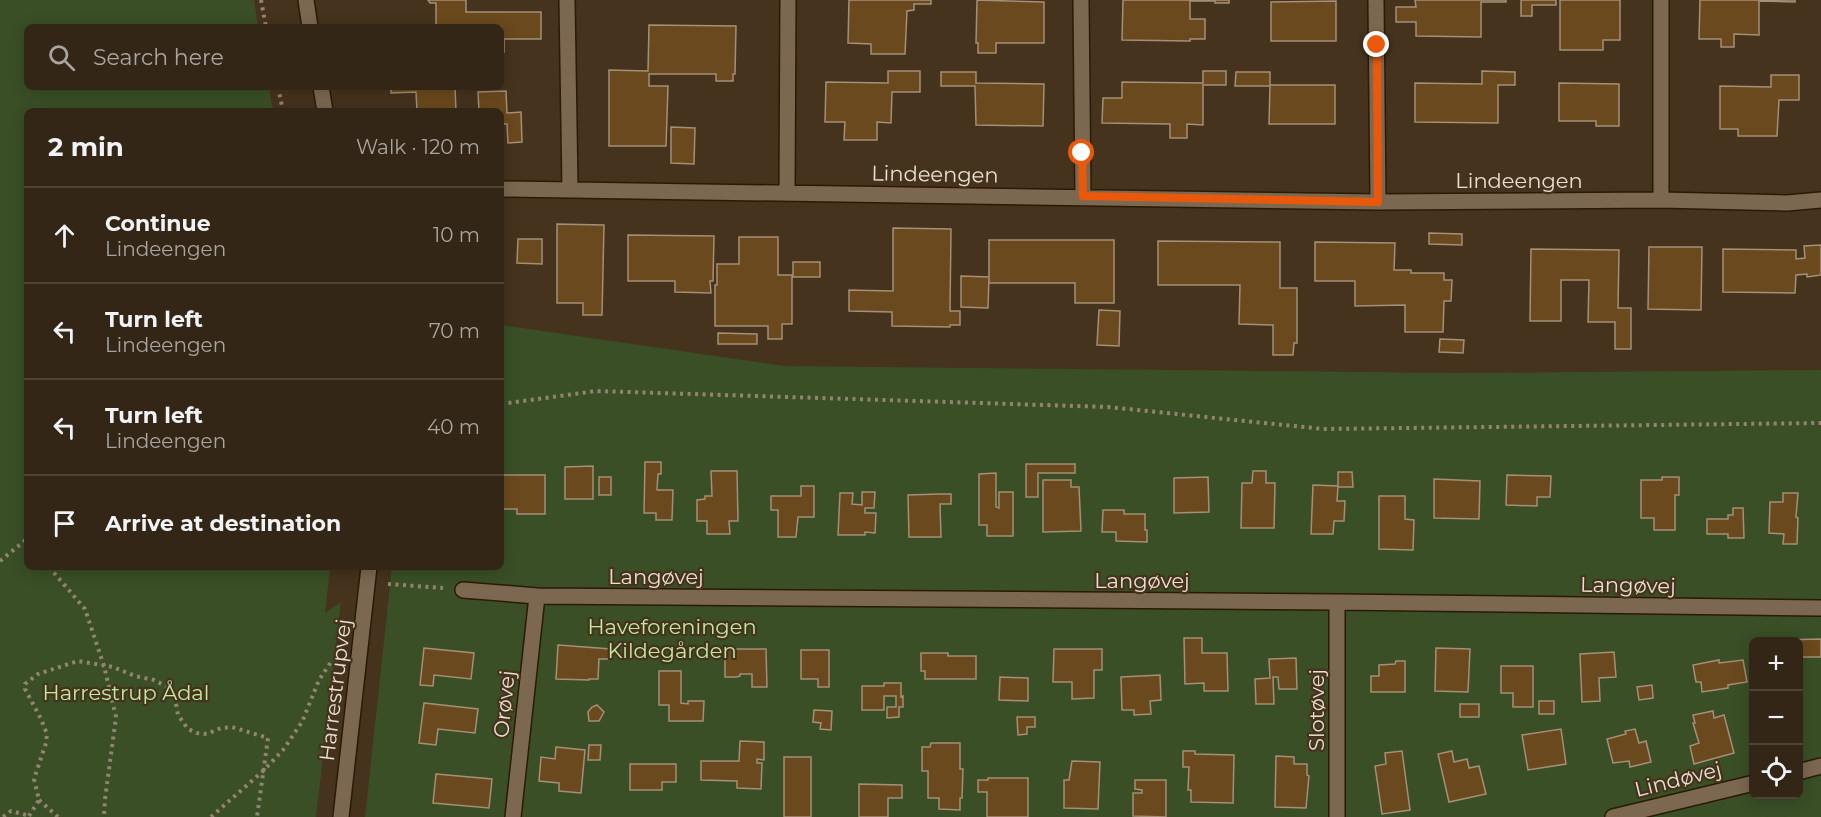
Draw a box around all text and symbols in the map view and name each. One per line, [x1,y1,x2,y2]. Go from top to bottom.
search box [24,24,504,90]
route end [1363,31,1389,57]
icon: search [45,41,78,74]
text: Search here [93,44,224,71]
text: 2 min [48,131,124,163]
text: Walk · 120 m [356,135,480,159]
route start [1068,139,1094,165]
street label: Lindeengen [871,160,999,188]
street label: Lindeengen [1455,168,1583,193]
text: Continue [105,210,211,237]
icon: ahead [48,219,81,252]
text: 10 m [433,223,480,247]
text: Lindeengen [105,237,226,261]
text: Turn left [105,306,203,333]
icon: left [48,315,81,348]
text: 70 m [429,319,480,343]
text: Lindeengen [105,333,226,357]
text: Turn left [105,402,203,429]
icon: left [48,411,81,444]
text: 40 m [427,415,480,439]
text: Lindeengen [105,429,226,453]
icon: arrive [48,507,81,540]
text: Arrive at destination [105,510,341,537]
street label: Langøvej [608,564,704,589]
street label: Langøvej [1094,568,1190,593]
street label: Langøvej [1580,572,1676,598]
park label: Haveforeningen Kildegården [587,614,757,663]
street label: Harrestrupvej [314,617,356,763]
map controls [1749,637,1803,799]
button: + [1749,637,1803,691]
street label: Orøvej [488,669,520,739]
street label: Slotøvej [1304,669,1329,751]
park label: Harrestrup Ådal [43,680,209,705]
button: − [1749,691,1803,745]
button: locate [1749,745,1803,799]
street label: Lindøvej [1632,756,1724,802]

